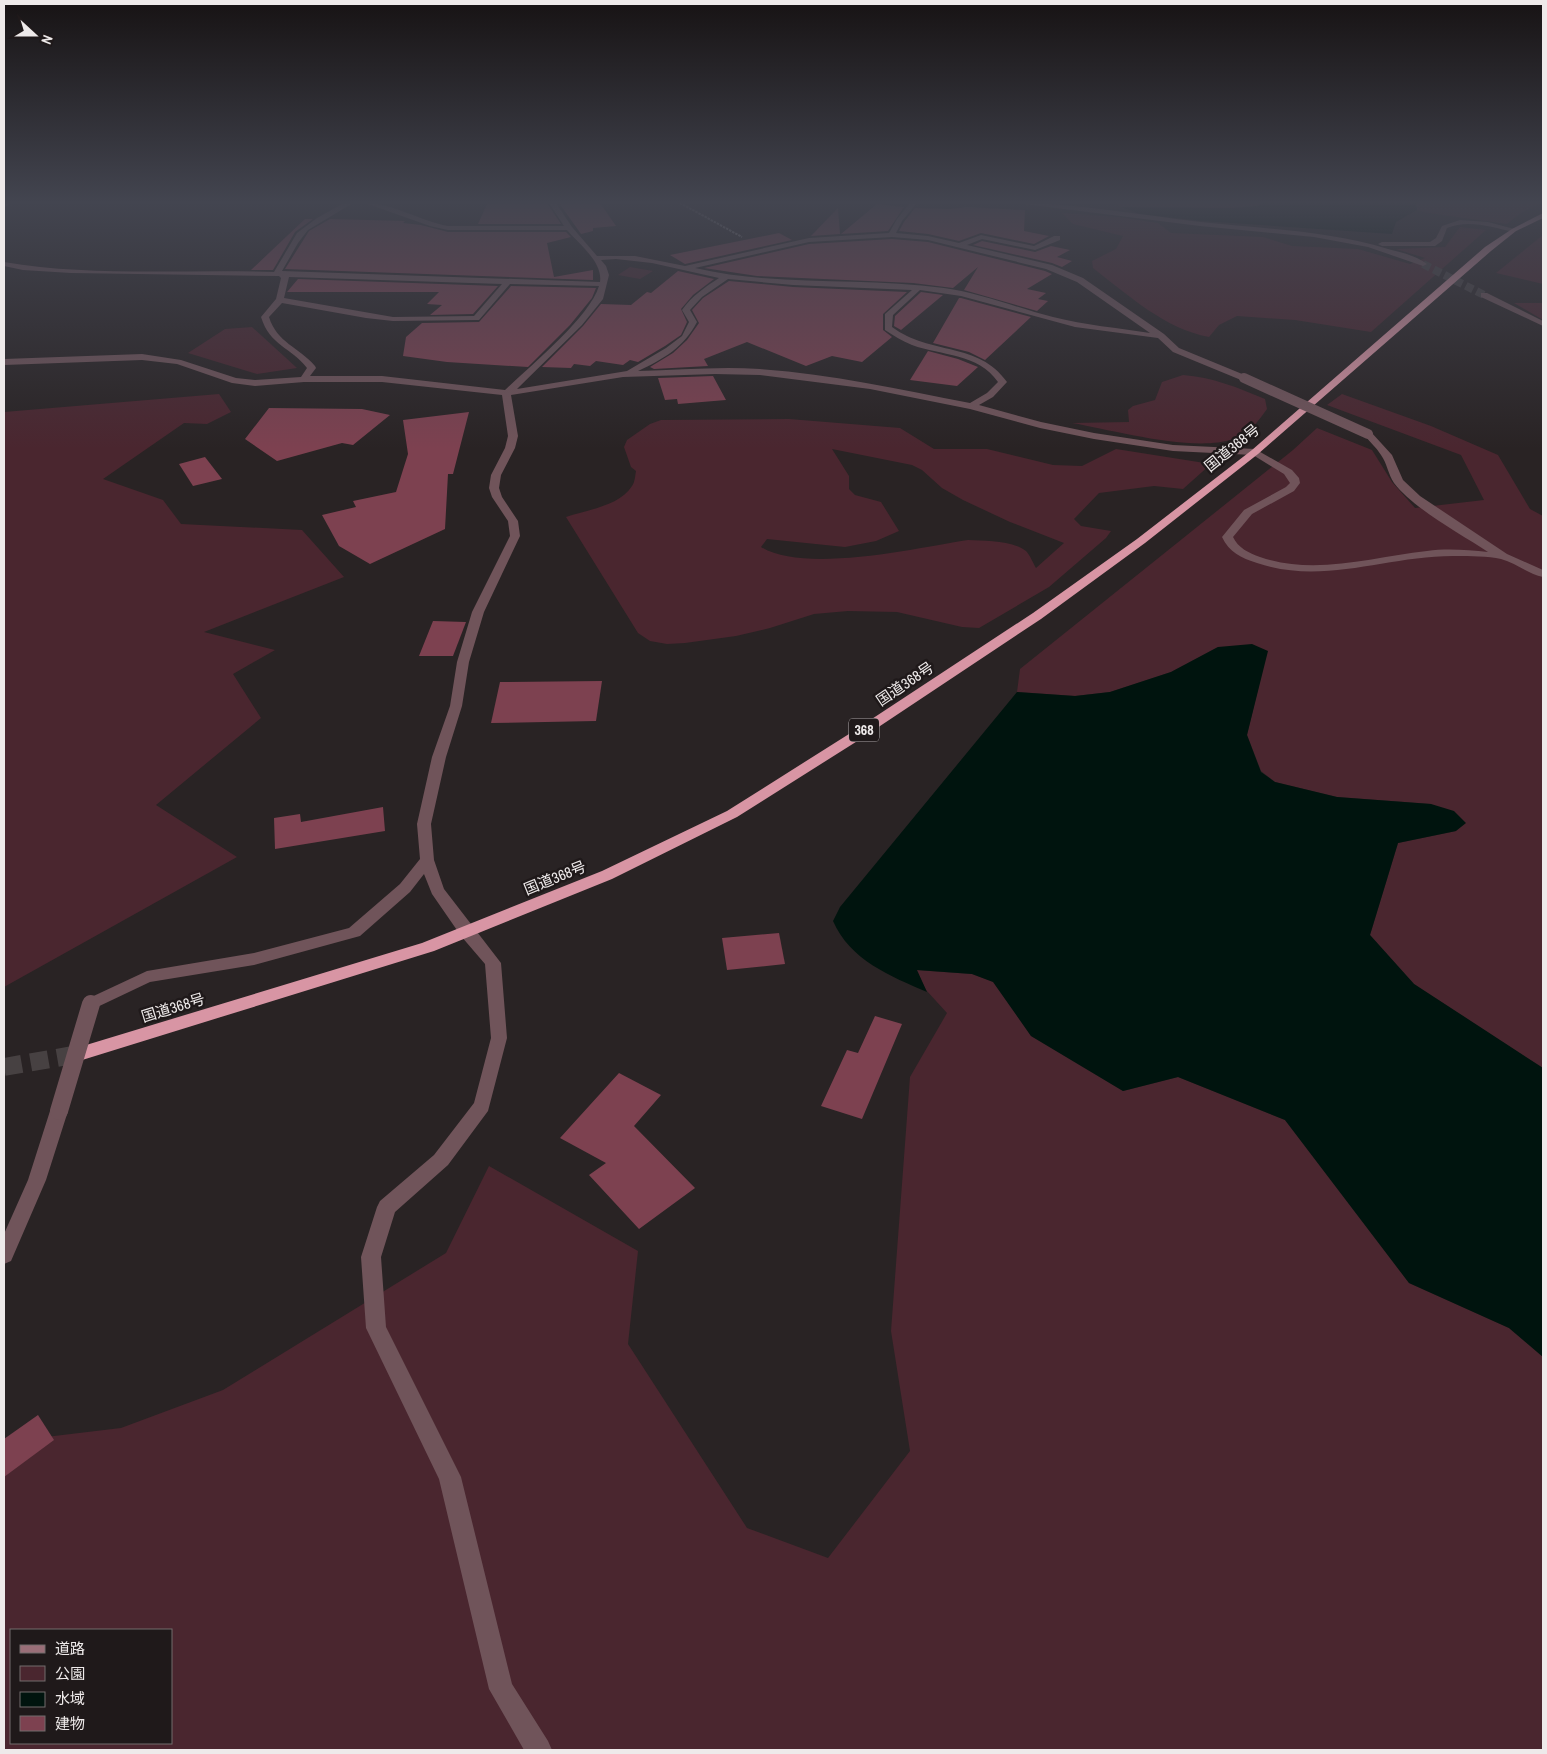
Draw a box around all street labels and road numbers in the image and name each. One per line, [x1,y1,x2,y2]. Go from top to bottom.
street label: 国道368号 [1200,419,1264,476]
street label: 国道368号 [872,657,938,711]
road number: 368 [849,718,879,742]
street label: 国道368号 [520,856,589,900]
street label: 国道368号 [138,988,207,1027]

